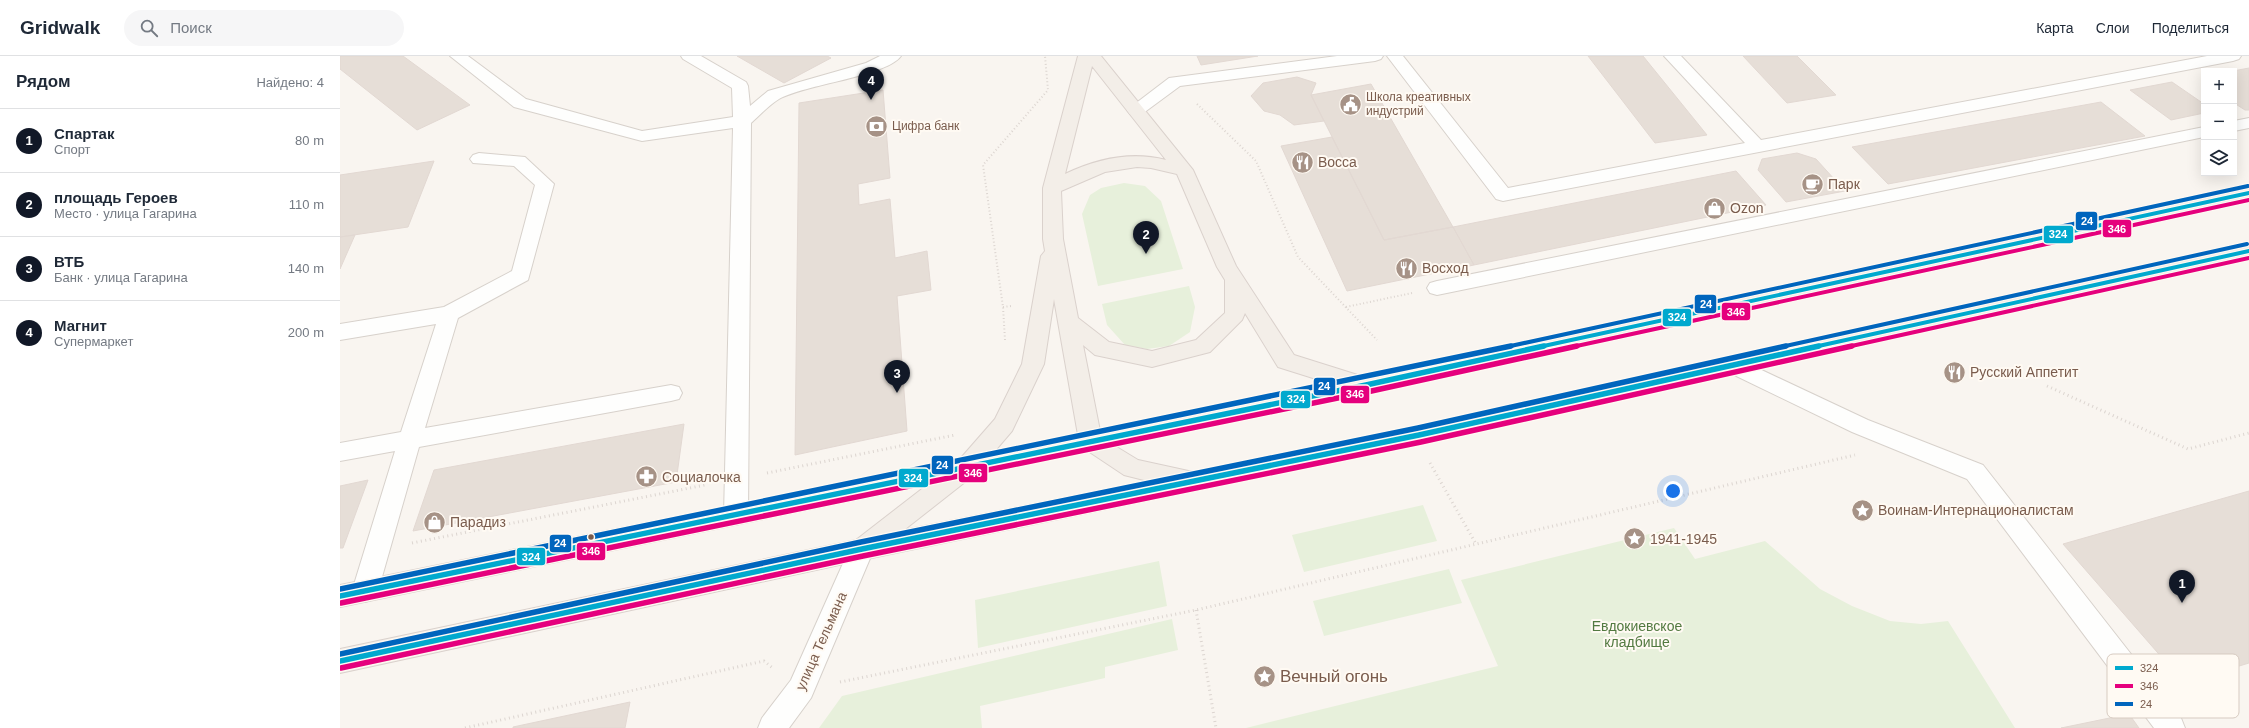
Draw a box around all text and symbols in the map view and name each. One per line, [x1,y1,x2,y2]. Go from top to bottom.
search box [124,10,404,46]
text: Gridwalk [20,17,100,38]
icon: search [138,17,160,39]
text: Поиск [170,19,212,36]
text: Карта [2036,20,2074,36]
text: Слои [2096,20,2130,36]
text: Поделиться [2152,20,2229,36]
pin: 4 [858,67,884,100]
map controls [2201,68,2237,176]
button: + [2201,68,2237,104]
text: Рядом [16,72,71,91]
text: Найдено: 4 [256,75,324,90]
place label: Школа креативных индустрий [1366,90,1471,118]
public building icon: Школа креативных индустрий [1338,91,1364,117]
button: − [2201,104,2237,140]
bank icon: Цифра банк [863,113,889,139]
place label: Цифра банк [892,119,960,133]
text: Спартак [54,125,114,142]
text: 1 [25,133,33,148]
text: 80 m [295,133,324,148]
button: layers [2201,140,2237,176]
text: Спорт [54,142,91,157]
restaurant icon: Bocca [1290,149,1316,175]
place label: Bocca [1318,154,1357,170]
cafe icon: Парк [1800,171,1826,197]
place label: Парк [1828,176,1861,192]
text: площадь Героев [54,189,178,206]
shop icon: Ozon [1701,195,1727,221]
text: 2 [25,197,33,212]
text: 110 m [289,197,324,212]
place label: Ozon [1730,200,1763,216]
text: Место · улица Гагарина [54,206,197,221]
line badge: 24 [2075,211,2098,231]
text: 24 [2081,215,2094,227]
line badge: 346 [2102,219,2132,238]
pin: 2 [1133,221,1159,254]
text: 346 [2108,223,2126,235]
line badge: 324 [2043,225,2074,244]
text: 324 [2049,228,2068,240]
text: ВТБ [54,253,84,270]
restaurant icon: Восход [1394,255,1420,281]
place label: Восход [1422,260,1469,276]
text: 3 [25,261,33,276]
text: 140 m [288,261,324,276]
text: Банк · улица Гагарина [54,270,188,285]
line badge: 24 [1694,294,1717,314]
text: 24 [1700,298,1713,310]
line badge: 346 [1721,302,1751,321]
text: 346 [1727,306,1745,318]
line badge: 324 [1662,308,1692,327]
text: 324 [1668,311,1687,323]
text: Магнит [54,317,107,334]
text: 4 [25,325,33,340]
text: 200 m [288,325,324,340]
text: Супермаркет [54,334,133,349]
restaurant icon: Русский Аппетит [1942,359,1968,385]
pin: 3 [884,360,910,393]
place label: Русский Аппетит [1970,364,2079,380]
line badge: 24 [1313,377,1336,396]
text: 24 [1318,380,1331,392]
line badge: 346 [1340,385,1370,404]
text: 346 [1346,388,1364,400]
line badge: 324 [1280,390,1311,409]
text: 324 [1287,393,1306,405]
line badge: 24 [931,455,954,475]
text: 24 [936,459,949,471]
line badge: 346 [958,463,988,483]
pharmacy icon: Социалочка [634,464,660,490]
text: 346 [964,467,982,479]
line badge: 324 [898,468,929,488]
place label: Социалочка [662,469,741,485]
text: 324 [904,472,923,484]
your location [1663,481,1683,501]
place icon: Воинам-Интернационалистам [1850,497,1876,523]
place label: Воинам-Интернационалистам [1878,502,2074,518]
shop icon: Парадиз [421,509,447,535]
place label: Парадиз [450,514,506,530]
place icon: 1941-1945 [1621,526,1647,552]
place label: 1941-1945 [1650,531,1717,547]
unlabelled marker [586,532,596,542]
line badge: 24 [549,534,572,553]
text: 24 [554,537,567,549]
line badge: 346 [576,542,606,561]
text: 346 [582,545,600,557]
line badge: 324 [516,547,546,566]
text: 324 [522,551,541,563]
pin: 1 [2169,570,2195,603]
street label: улица Тельмана [792,589,850,693]
park label: Евдокиевское кладбище [1592,618,1682,650]
legend [2107,654,2239,718]
text: 324 [2140,662,2158,674]
place icon: Вечный огонь [1251,663,1277,689]
place label: Вечный огонь [1280,667,1388,686]
text: 346 [2140,680,2158,692]
text: 24 [2140,698,2152,710]

